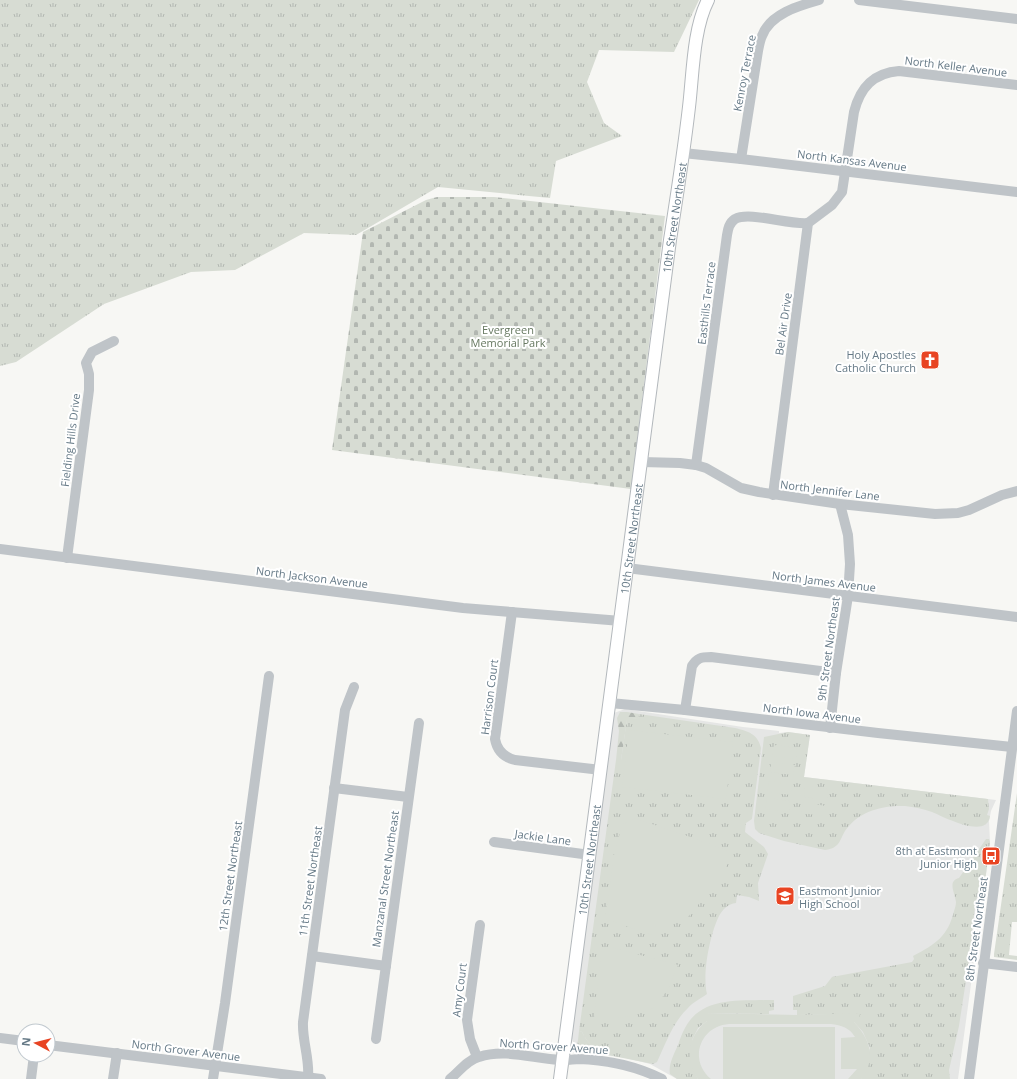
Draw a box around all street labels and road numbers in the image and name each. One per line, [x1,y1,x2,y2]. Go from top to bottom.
street label: Kenroy Terrace [729,33,759,113]
street label: North Keller Avenue [904,52,1008,80]
street label: North Kansas Avenue [796,146,908,174]
street label: 10th Street Northeast [658,161,689,274]
street label: Easthills Terrace [693,261,719,345]
street label: Bel Air Drive [771,292,795,356]
street label: Fielding Hills Drive [57,392,83,488]
street label: North Jennifer Lane [779,476,881,504]
street label: 10th Street Northeast [616,482,646,595]
street label: North Jackson Avenue [255,563,369,591]
street label: North James Avenue [771,567,877,595]
street label: 9th Street Northeast [813,596,843,702]
street label: Harrison Court [477,658,501,736]
street label: North Iowa Avenue [762,700,862,726]
street label: 10th Street Northeast [574,804,603,916]
street label: Manzanal Street Northeast [368,810,402,948]
street label: 12th Street Northeast [215,820,245,932]
street label: 11th Street Northeast [295,825,325,937]
street label: Jackie Lane [513,825,572,848]
street label: 8th Street Northeast [961,876,991,982]
street label: Amy Court [448,962,470,1018]
street label: North Grover Avenue [499,1035,609,1057]
street label: North Grover Avenue [131,1036,241,1064]

